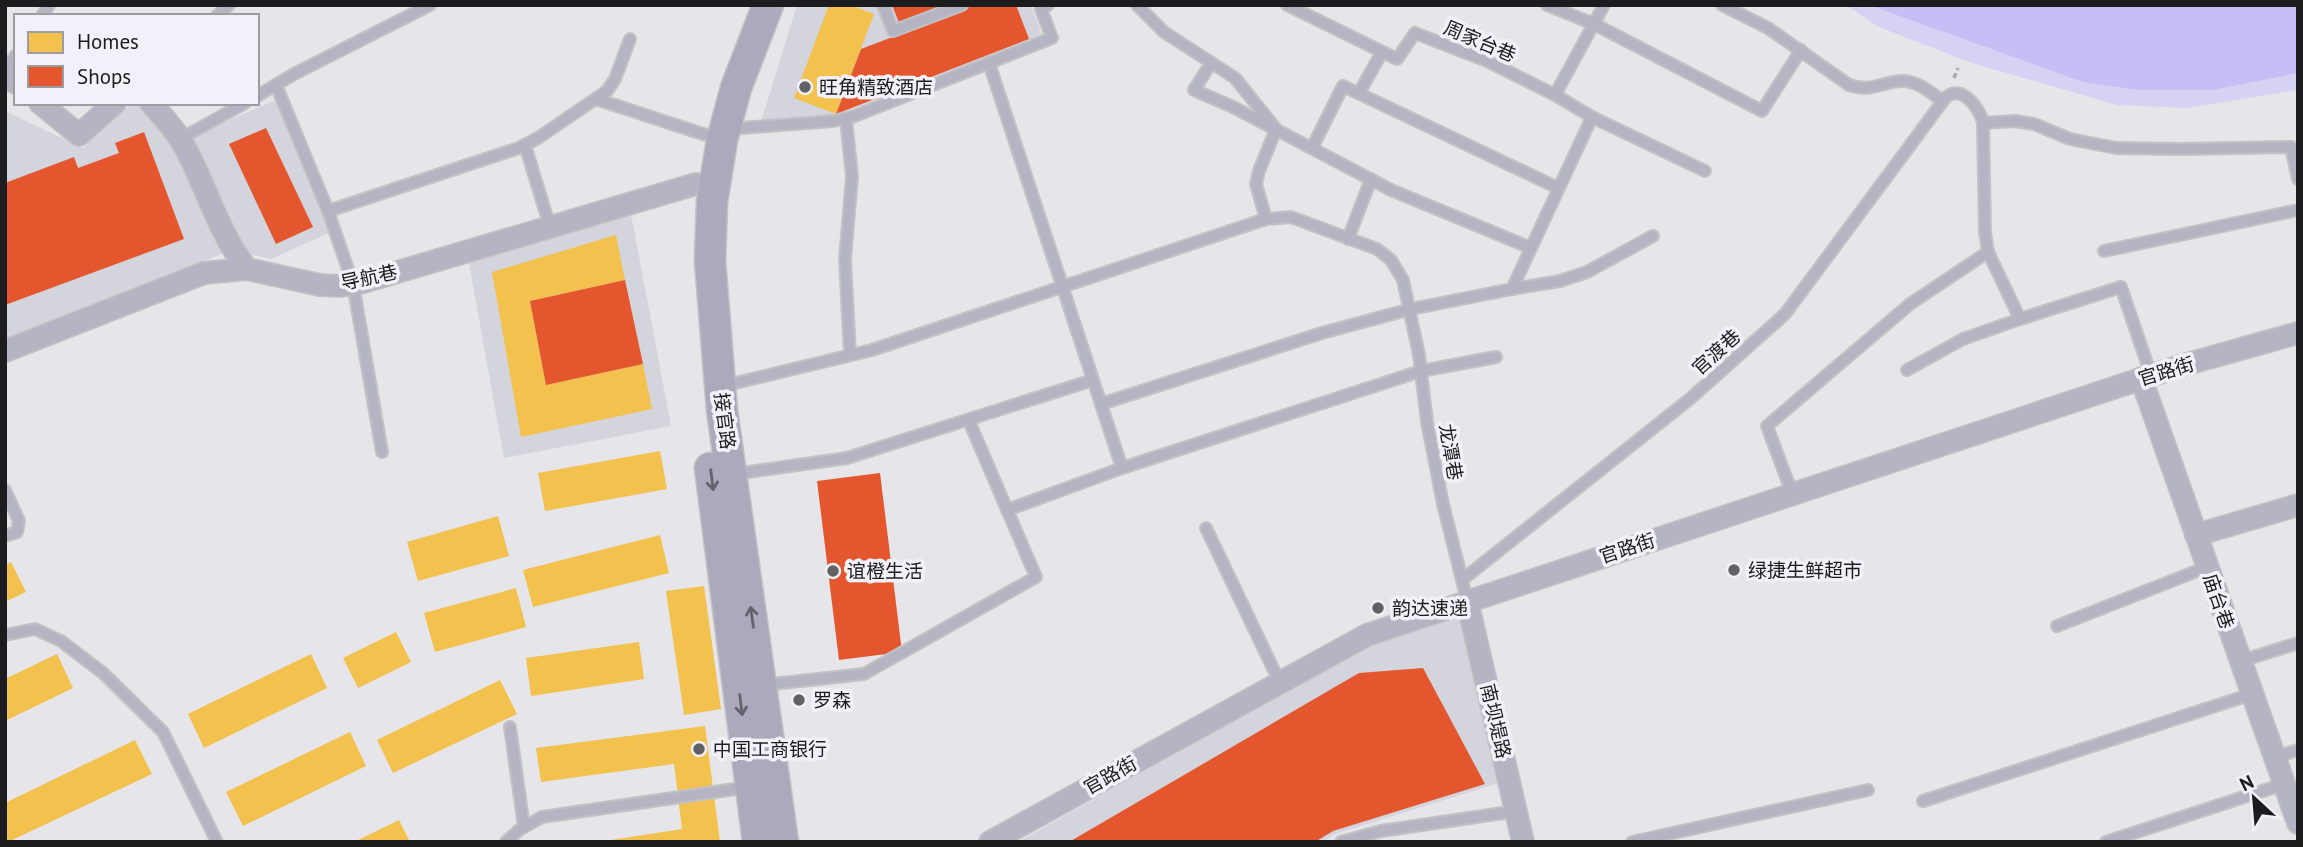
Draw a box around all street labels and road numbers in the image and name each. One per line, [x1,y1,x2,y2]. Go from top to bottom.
street label: 周家台巷 [1440,15,1520,67]
street label: 导航巷 [339,259,399,295]
street label: 官渡巷 [1687,324,1745,380]
street label: 官路街 [2135,351,2197,391]
street label: 接官路 [710,391,740,451]
street label: 龙潭巷 [1434,422,1468,482]
street label: 官路街 [1596,528,1658,568]
street label: 庙台巷 [2198,570,2240,632]
street label: 南坝堤路 [1476,681,1516,761]
street label: 官路街 [1079,751,1141,799]

